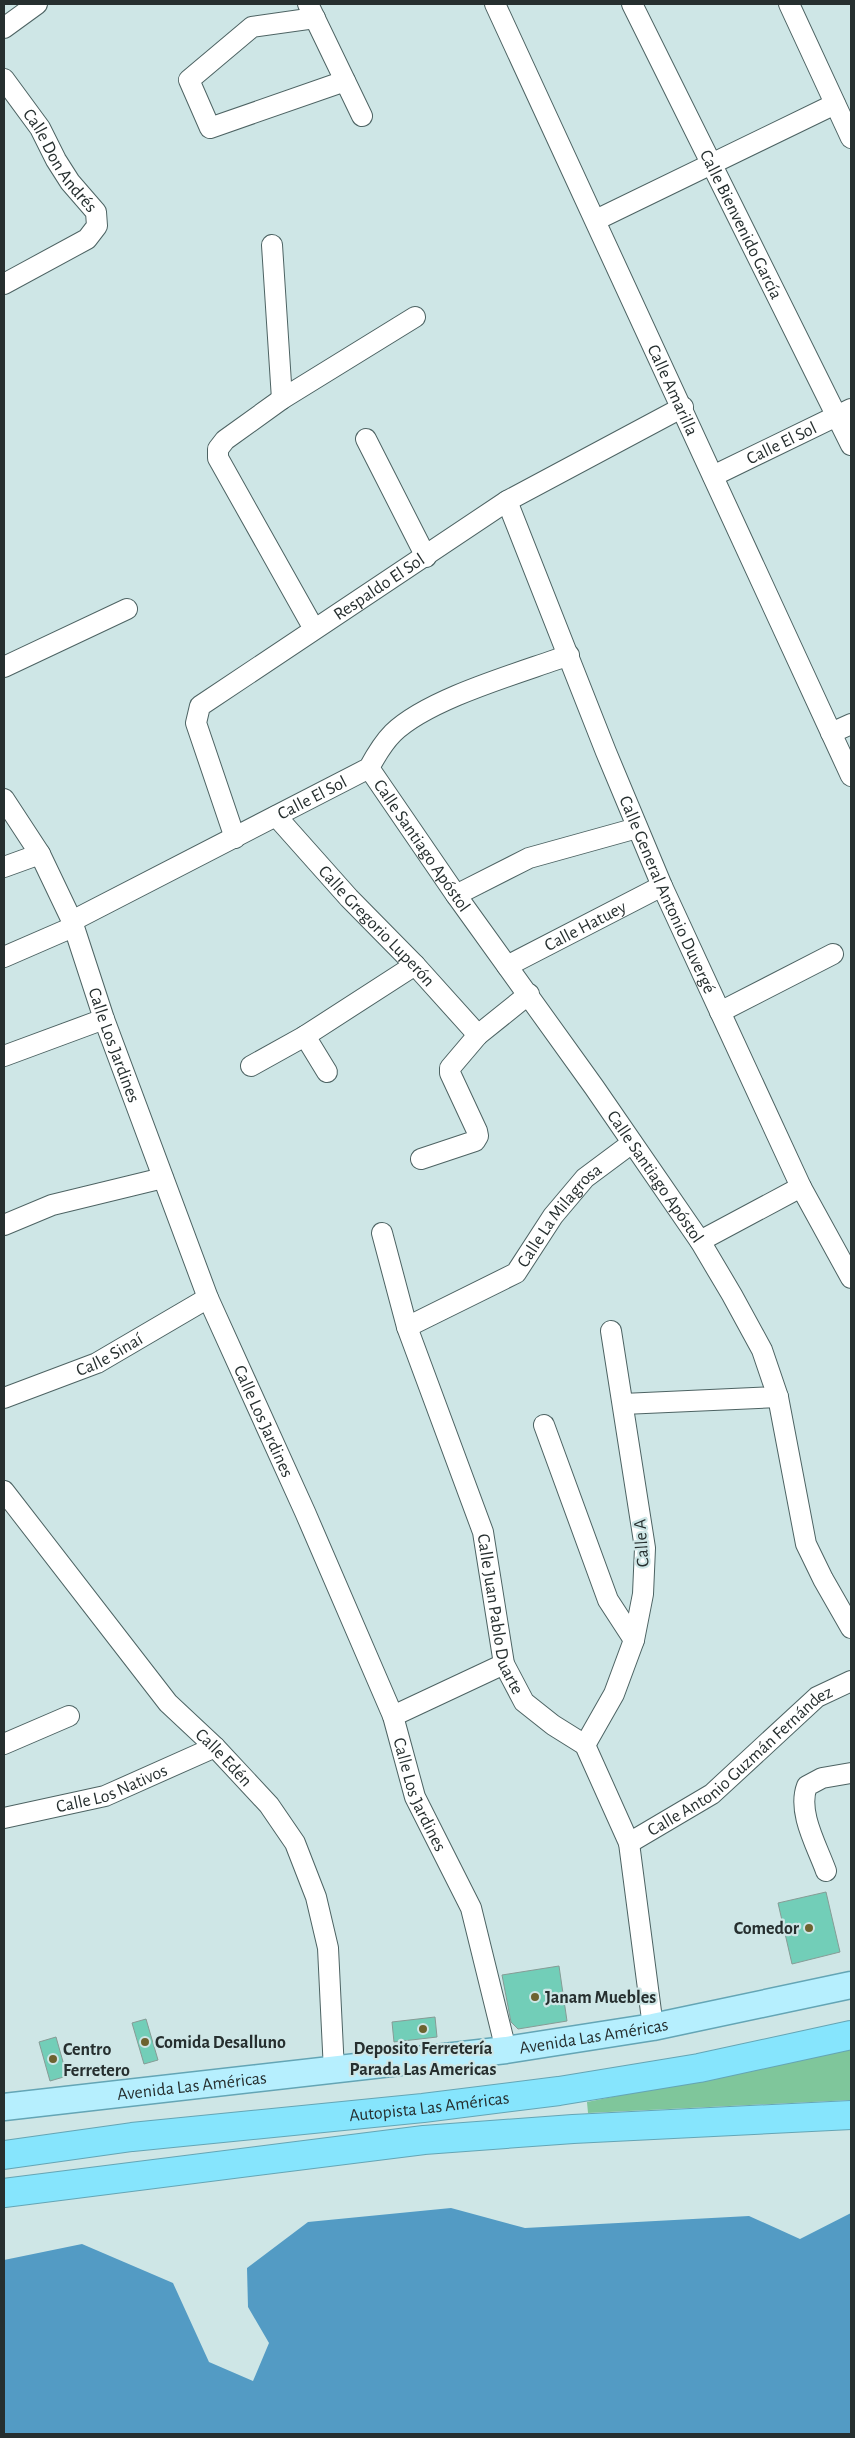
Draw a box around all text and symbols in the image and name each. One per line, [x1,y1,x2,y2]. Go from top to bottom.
street label: Calle Don Andrés [19,106,100,216]
street label: Calle Bienvenido García [696,147,785,302]
street label: Calle Amarilla [643,342,701,439]
street label: Calle El Sol [744,419,820,468]
street label: Respaldo El Sol [331,551,428,624]
street label: Calle El Sol [275,773,350,824]
street label: Calle Santiago Apóstol [370,777,473,916]
street label: Calle General Antonio Duvergé [615,793,718,996]
street label: Calle Gregorio Luperón [315,862,438,990]
street label: Calle Hatuey [542,898,630,955]
street label: Calle Los Jardines [84,986,142,1105]
street label: Calle Santiago Apóstol [603,1108,706,1246]
street label: Calle La Milagrosa [514,1161,605,1271]
street label: Calle Sinaí [74,1330,147,1380]
street label: Calle Los Jardines [230,1363,296,1480]
street label: Calle A [631,1518,653,1568]
street label: Calle Juan Pablo Duarte [473,1533,526,1698]
street label: Calle Antonio Guzmán Fernández [645,1683,835,1840]
street label: Calle Edén [191,1725,255,1790]
street label: Calle Los Jardines [389,1736,449,1855]
street label: Calle Los Nativos [55,1761,170,1816]
place label: Comedor [734,1920,800,1938]
marker: Comedor [803,1922,815,1934]
place label: Janam Muebles [545,1989,656,2007]
marker: Janam Muebles [529,1991,541,2003]
street label: Avenida Las Américas [518,2016,670,2058]
marker: Deposito Ferretería Parada Las Americas [417,2023,429,2035]
place label: Comida Desalluno [155,2034,286,2052]
marker: Comida Desalluno [139,2036,151,2048]
place label: Deposito Ferretería Parada Las Americas [350,2040,496,2079]
place label: Centro Ferretero [63,2041,130,2080]
marker: Centro Ferretero [47,2053,59,2065]
street label: Avenida Las Américas [116,2069,268,2104]
street label: Autopista Las Américas [348,2089,510,2125]

